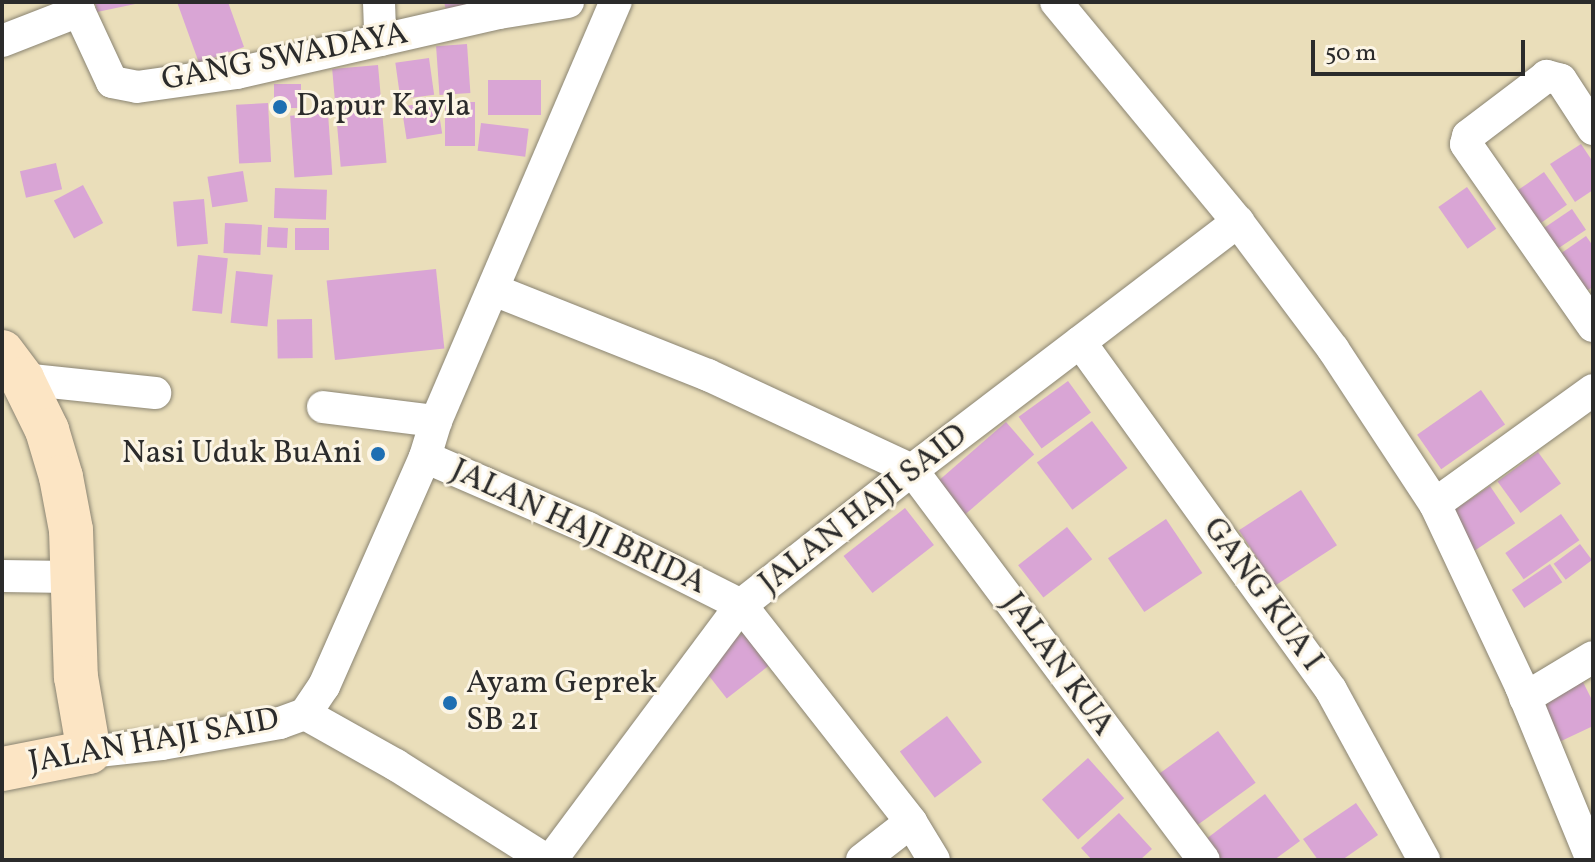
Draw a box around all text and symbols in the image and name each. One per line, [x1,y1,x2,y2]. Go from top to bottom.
street label: GANG SWADAYA [159,15,411,101]
scale bar [1315,24,1529,74]
text: 50 m [1325,37,1377,71]
place label: Dapur Kayla [296,88,471,126]
marker: Dapur Kayla [271,98,289,116]
street label: JALAN HAJI SAID [752,417,976,603]
place label: Nasi Uduk BuAni [122,435,362,473]
marker: Nasi Uduk BuAni [369,445,387,463]
street label: JALAN HAJI BRIDA [444,452,712,604]
street label: GANG KUA I [1194,511,1330,679]
street label: JALAN KUA [992,586,1122,744]
place label: Ayam Geprek SB 21 [466,666,657,741]
marker: Ayam Geprek SB 21 [441,694,459,712]
street label: JALAN HAJI SAID [26,701,282,783]

